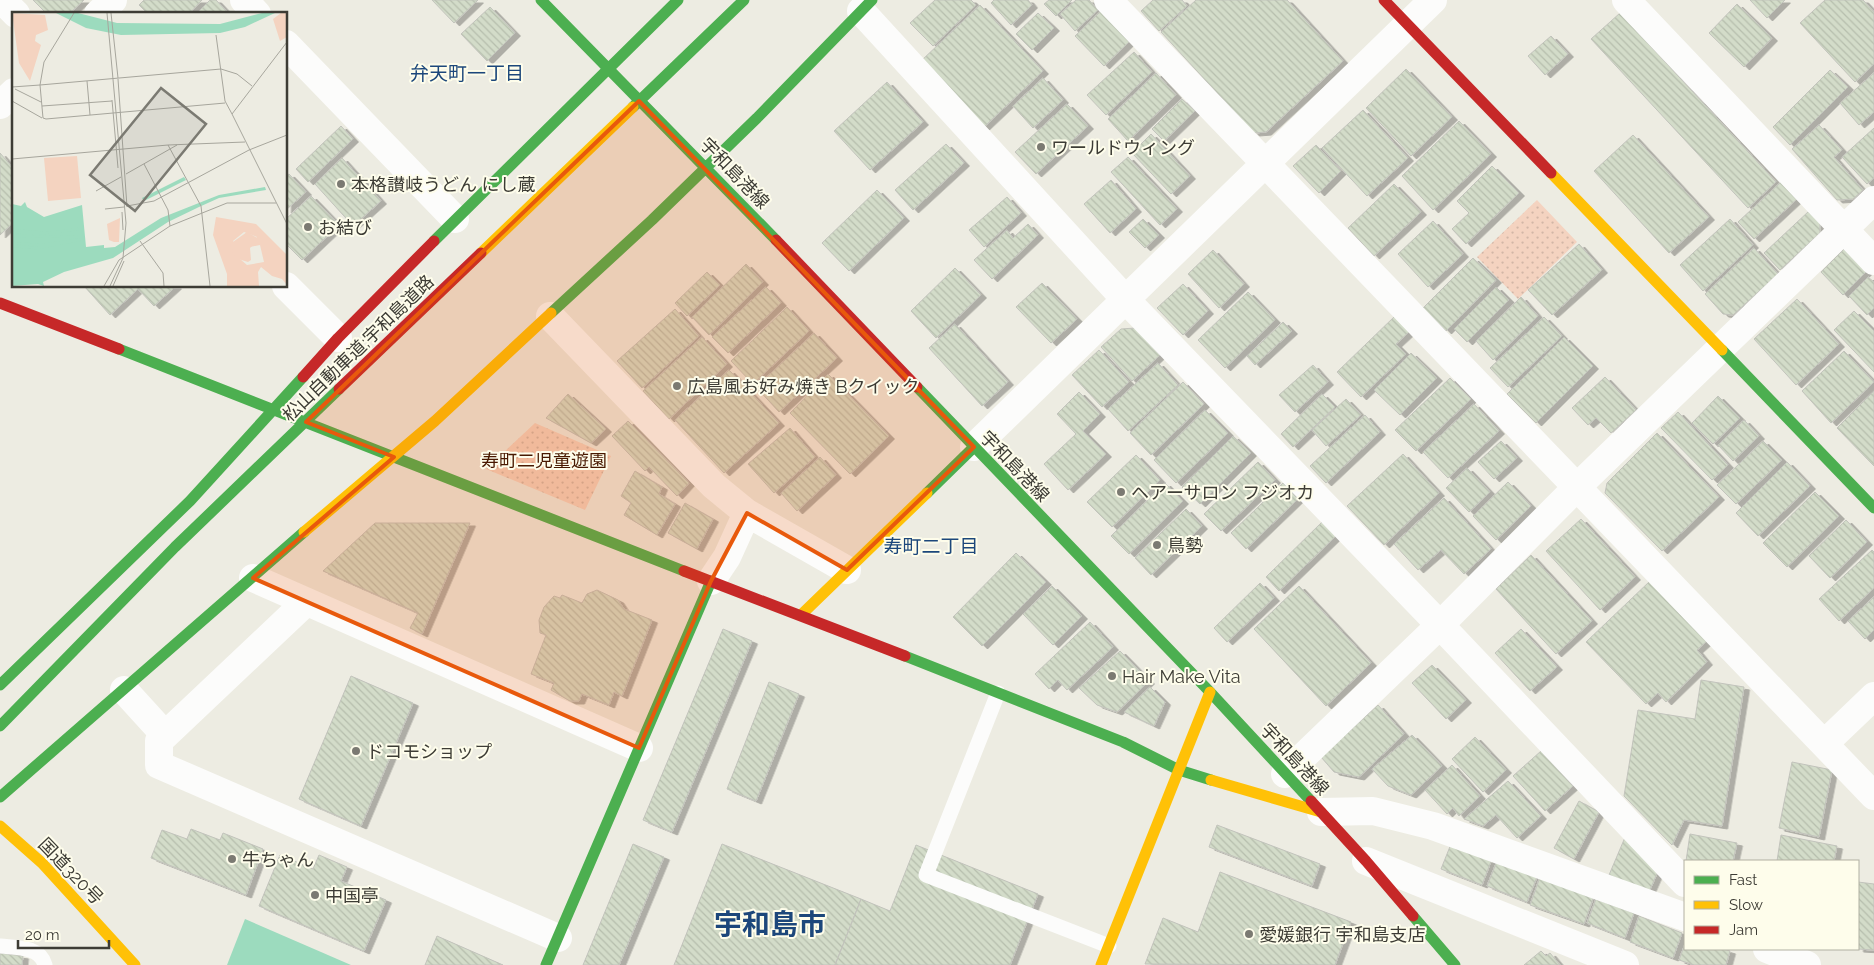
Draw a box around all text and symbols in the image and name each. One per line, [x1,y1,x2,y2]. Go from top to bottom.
inset map [12,12,288,288]
district label: 弁天町一丁目 [410,62,524,84]
street label: 宇和島港線 [696,133,774,213]
place label: ワールドウィング [1051,137,1195,158]
marker: ワールドウィング [1035,141,1047,153]
place label: 本格讃岐うどん にし蔵 [351,174,536,195]
marker: 本格讃岐うどん にし蔵 [335,178,347,190]
place label: お結び [318,217,372,238]
marker: お結び [302,221,314,233]
street label: 松山自動車道;宇和島道路 [278,270,438,426]
place label: 広島風お好み焼き Bクイック [687,376,920,397]
marker: 広島風お好み焼き Bクイック [671,380,683,392]
street label: 宇和島港線 [976,426,1054,506]
park label: 寿町二児童遊園 [481,450,607,471]
place label: ヘアーサロン フジオカ [1131,482,1314,503]
marker: ヘアーサロン フジオカ [1115,486,1127,498]
district label: 寿町二丁目 [883,535,979,557]
place label: 鳥勢 [1167,535,1203,556]
marker: 鳥勢 [1151,539,1163,551]
place label: Hair Make Vita [1122,666,1241,687]
marker: Hair Make Vita [1106,670,1118,682]
street label: 宇和島港線 [1257,719,1333,799]
place label: ドコモショップ [366,741,492,762]
marker: ドコモショップ [350,745,362,757]
street label: 国道320号 [34,833,108,909]
place label: 牛ちゃん [242,849,314,870]
marker: 牛ちゃん [226,853,238,865]
legend [1684,860,1859,950]
text: Fast [1729,871,1757,889]
place label: 中国亭 [325,885,379,906]
marker: 中国亭 [309,889,321,901]
text: Slow [1729,896,1763,914]
district label: 宇和島市 [714,908,826,941]
scale bar [18,918,109,950]
text: Jam [1729,921,1758,939]
place label: 愛媛銀行 宇和島支店 [1259,924,1426,945]
text: 20 m [25,926,60,944]
marker: 愛媛銀行 宇和島支店 [1243,928,1255,940]

